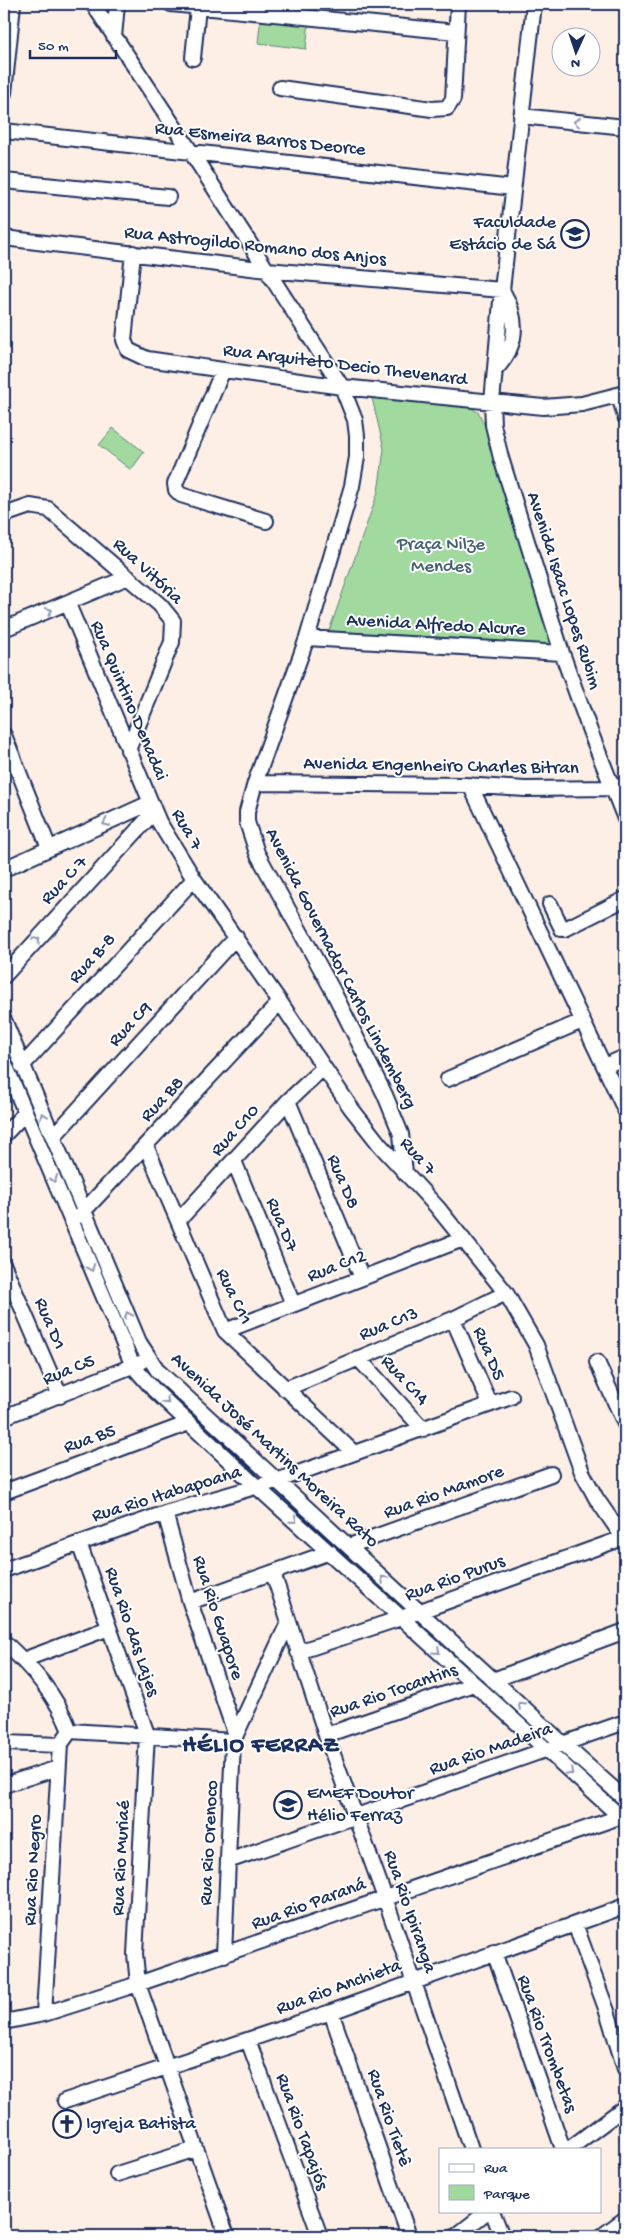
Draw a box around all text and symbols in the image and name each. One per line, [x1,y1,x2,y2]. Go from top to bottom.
scale bar [30,28,116,60]
north arrow [552,28,602,78]
text: 50 m [38,38,69,56]
text: N [570,54,580,71]
street label: Rua Esmeira Barros Deorce [153,117,367,163]
one-way arrow [572,117,580,128]
place label: Faculdade Estácio de Sá [449,212,557,257]
school or university icon: Faculdade Estácio de Sá [560,219,590,249]
street label: Rua Astrogildo Romano dos Anjos [123,222,388,272]
street label: Rua Arquiteto Decio Thevenard [222,340,470,393]
street label: Avenida Isaac Lopes Rubim [520,489,606,693]
street label: Rua Vitória [107,534,188,611]
park label: Praça Nilze Mendes [396,534,485,579]
one-way arrow [44,607,53,617]
street label: Avenida Alfredo Alcure [346,610,526,642]
street label: Rua Quintino Denadai [84,618,172,784]
street label: Avenida Engenheiro Charles Bitran [303,753,579,781]
street label: Rua 7 [165,805,207,856]
one-way arrow [102,816,111,827]
street label: Avenida Governador Carlos Lindemberg [259,825,421,1114]
street label: Rua C 7 [37,851,94,910]
street label: Rua B-8 [64,929,122,989]
one-way arrow [31,936,40,945]
street label: Rua C9 [104,997,158,1052]
street label: Rua B8 [136,1072,190,1128]
street label: Rua C10 [206,1100,266,1162]
one-way arrow [39,1112,50,1121]
street label: Rua 7 [394,1133,441,1182]
street label: Rua D8 [320,1151,364,1213]
one-way arrow [48,1175,58,1183]
street label: Rua D7 [259,1195,303,1256]
street label: Rua C12 [304,1245,370,1289]
one-way arrow [84,1263,95,1272]
street label: Rua C11 [210,1265,256,1329]
street label: Rua D1 [28,1295,70,1353]
street label: Rua C13 [356,1303,422,1347]
one-way arrow [123,1311,134,1320]
street label: Rua D5 [466,1324,510,1384]
street label: Avenida José Martins Moreira Rato [165,1348,383,1554]
street label: Rua C5 [40,1350,98,1392]
street label: Rua C14 [375,1351,433,1411]
one-way arrow [161,1395,170,1404]
street label: Rua B5 [61,1420,119,1460]
street label: Rua Rio Itabapoana [89,1461,246,1529]
street label: Rua Rio Mamore [381,1461,507,1525]
one-way arrow [288,1514,297,1523]
street label: Rua Rio Purus [402,1550,509,1608]
street label: Rua Rio Guapore [186,1553,248,1683]
street label: Rua Rio das Lajes [98,1564,164,1701]
one-way arrow [380,1576,389,1585]
one-way arrow [432,1645,441,1654]
street label: Rua Rio Tocantins [327,1659,462,1725]
one-way arrow [517,1702,526,1711]
street label: Rua Rio Madeira [427,1718,557,1782]
district label: HÉLIO FERRAZ [182,1732,340,1761]
one-way arrow [565,1766,574,1775]
street label: Rua Rio Orenoco [195,1780,225,1906]
place label: EMEF Doutor Hélio Ferraz [307,1783,416,1828]
school or university icon: EMEF Doutor Hélio Ferraz [273,1790,303,1820]
street label: Rua Rio Muriaé [107,1799,137,1916]
street label: Rua Rio Negro [20,1813,48,1927]
street label: Rua Rio Ipiranga [377,1848,441,1978]
street label: Rua Rio Paraná [249,1873,371,1936]
street label: Rua Rio Anchieta [273,1954,406,2021]
street label: Rua Rio Trombetas [510,1972,582,2117]
street label: Rua Rio Tietê [361,2066,415,2170]
street label: Rua Rio Tapajós [269,2071,333,2194]
church icon: Igreja Batista [52,2109,82,2139]
place label: Igreja Batista [86,2113,197,2136]
legend [439,2148,602,2212]
text: Rua [484,2160,508,2178]
text: Parque [483,2186,530,2204]

